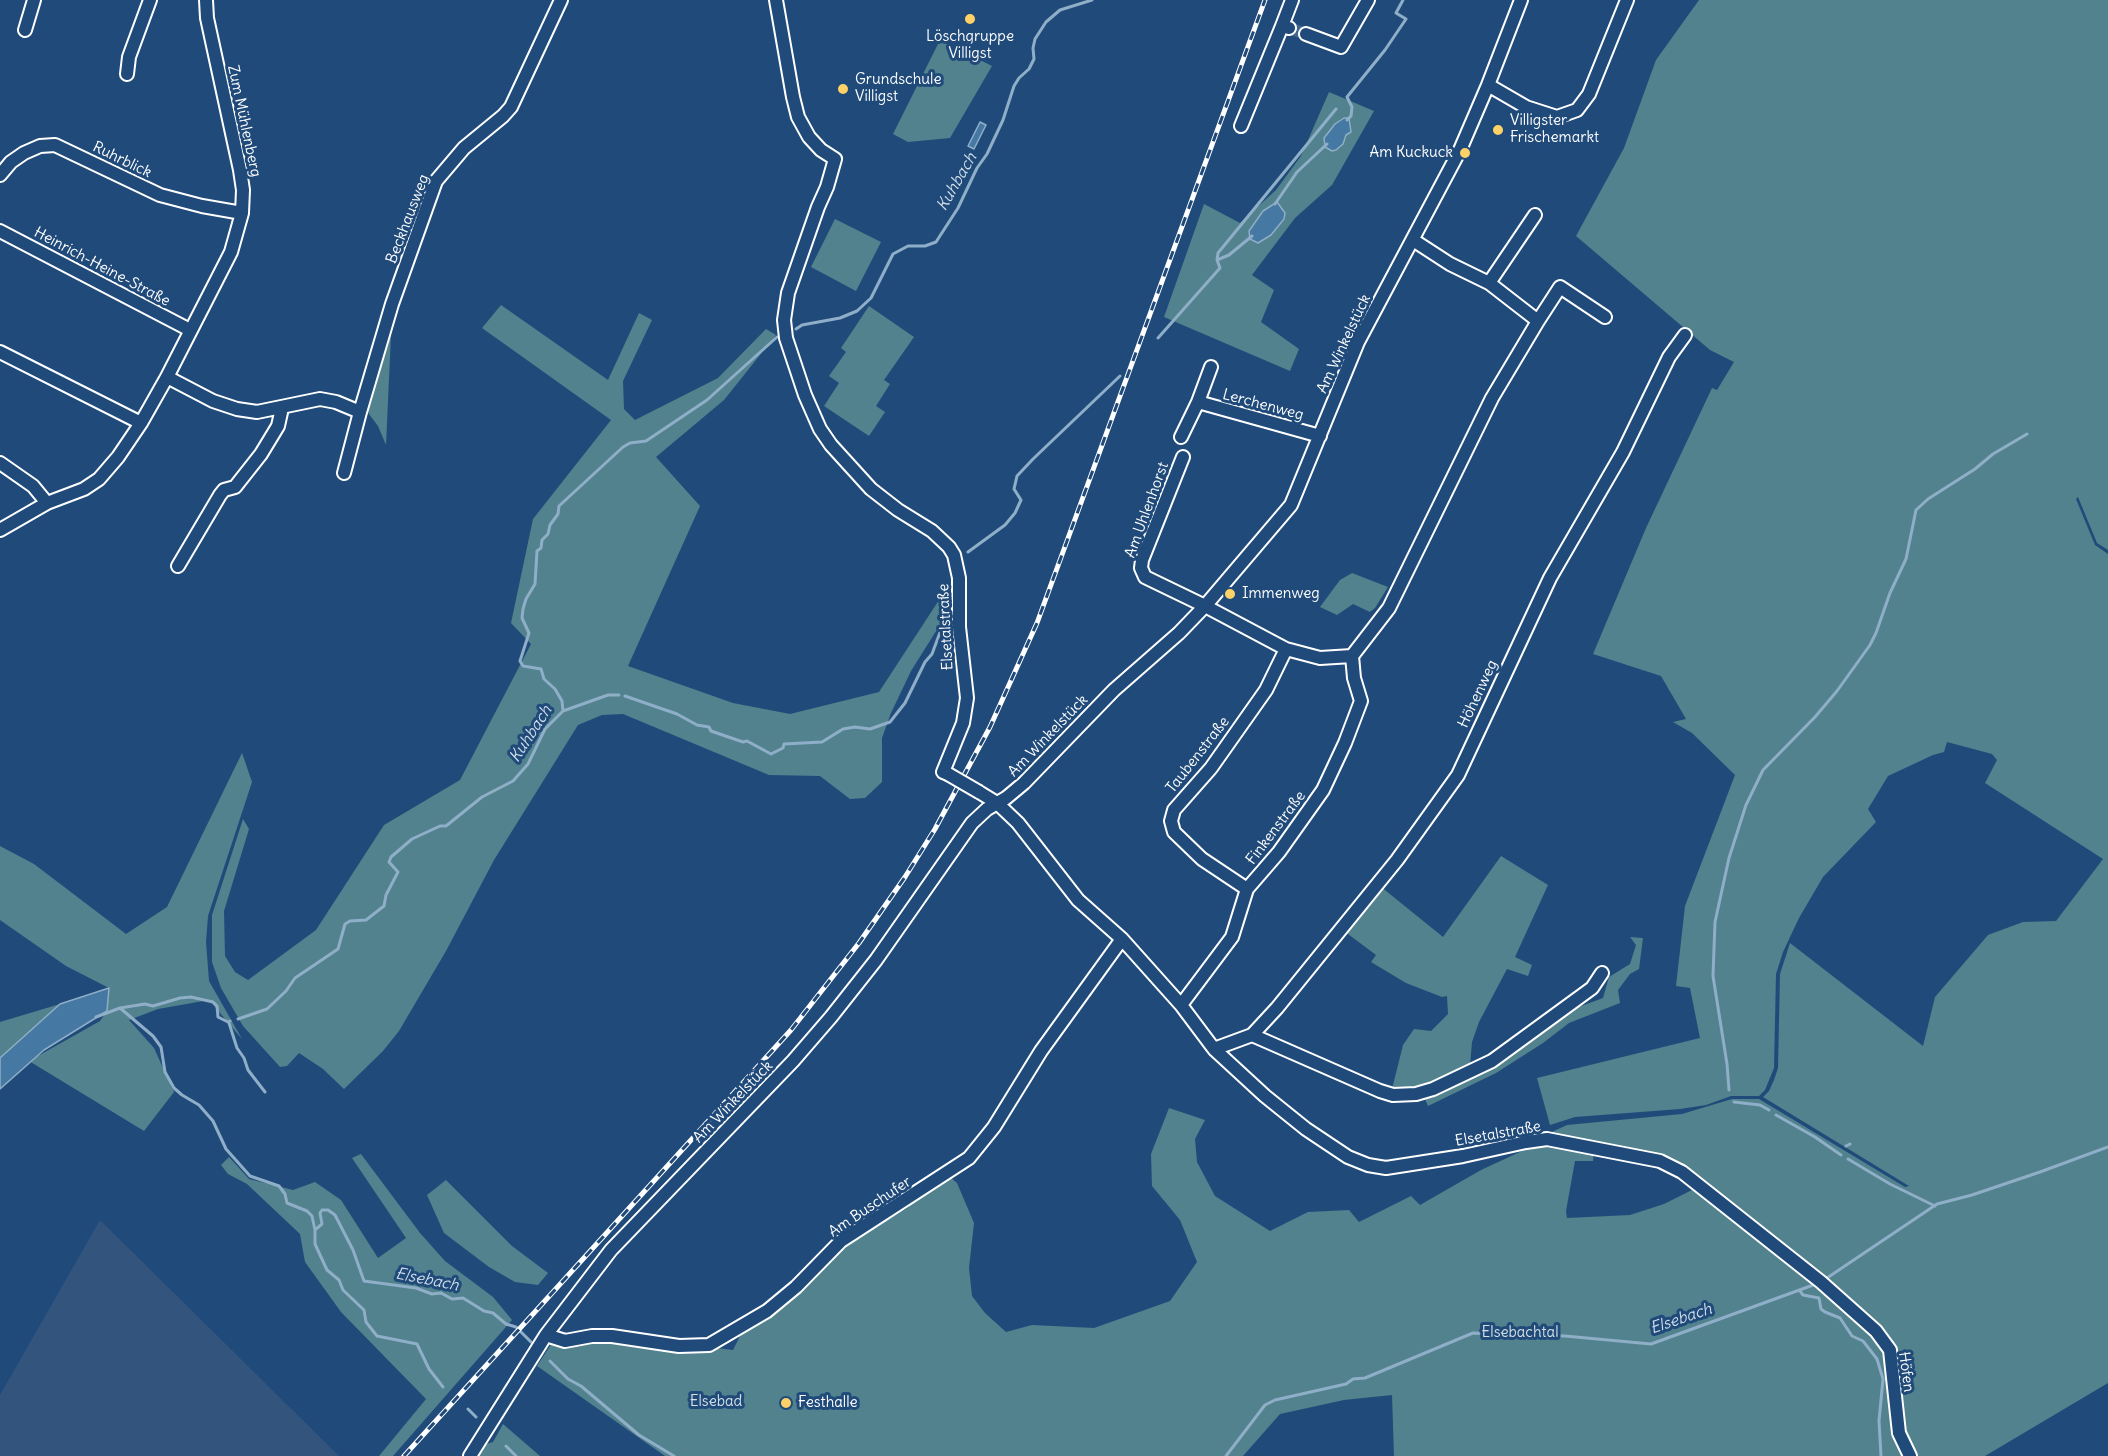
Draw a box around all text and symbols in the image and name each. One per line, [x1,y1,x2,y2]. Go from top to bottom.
marker: Löschgruppe Villigst [963,12,977,26]
place label: Löschgruppe Villigst [926,28,1014,63]
street label: Zum Mühlenberg [223,63,265,179]
place label: Grundschule Villigst [855,71,941,106]
marker: Grundschule Villigst [836,82,850,96]
place label: Villigster Frischemarkt [1510,112,1599,147]
marker: Villigster Frischemarkt [1491,123,1505,137]
street label: Ruhrblick [90,138,154,182]
place label: Am Kuckuck [1370,144,1453,162]
marker: Am Kuckuck [1458,146,1472,160]
water label: Kuhbach [933,150,981,214]
street label: Beckhausweg [383,172,433,266]
street label: Heinrich-Heine-Straße [31,223,173,311]
street label: Am Winkelstück [1313,292,1375,396]
street label: Lerchenweg [1221,386,1305,424]
street label: Am Uhlenhorst [1121,460,1173,560]
street label: Elsetalstraße [935,583,957,671]
place label: Immenweg [1242,585,1320,603]
marker: Immenweg [1223,587,1237,601]
street label: Höhenweg [1454,657,1502,731]
street label: Am Winkelstück [1004,691,1092,781]
water label: Kuhbach [506,702,556,766]
street label: Taubenstraße [1163,713,1233,797]
street label: Finkenstraße [1242,788,1310,868]
street label: Am Winkelstück [689,1057,777,1147]
street label: Elsetalstraße [1454,1118,1542,1150]
street label: Am Buschufer [825,1173,915,1241]
water label: Elsebach [394,1264,460,1296]
water label: Elsebach [1648,1299,1714,1339]
park label: Elsebachtal [1482,1324,1558,1342]
street label: Höfen [1894,1351,1918,1393]
park label: Elsebad [690,1393,742,1411]
place label: Festhalle [798,1394,858,1412]
marker: Festhalle [779,1396,793,1410]

